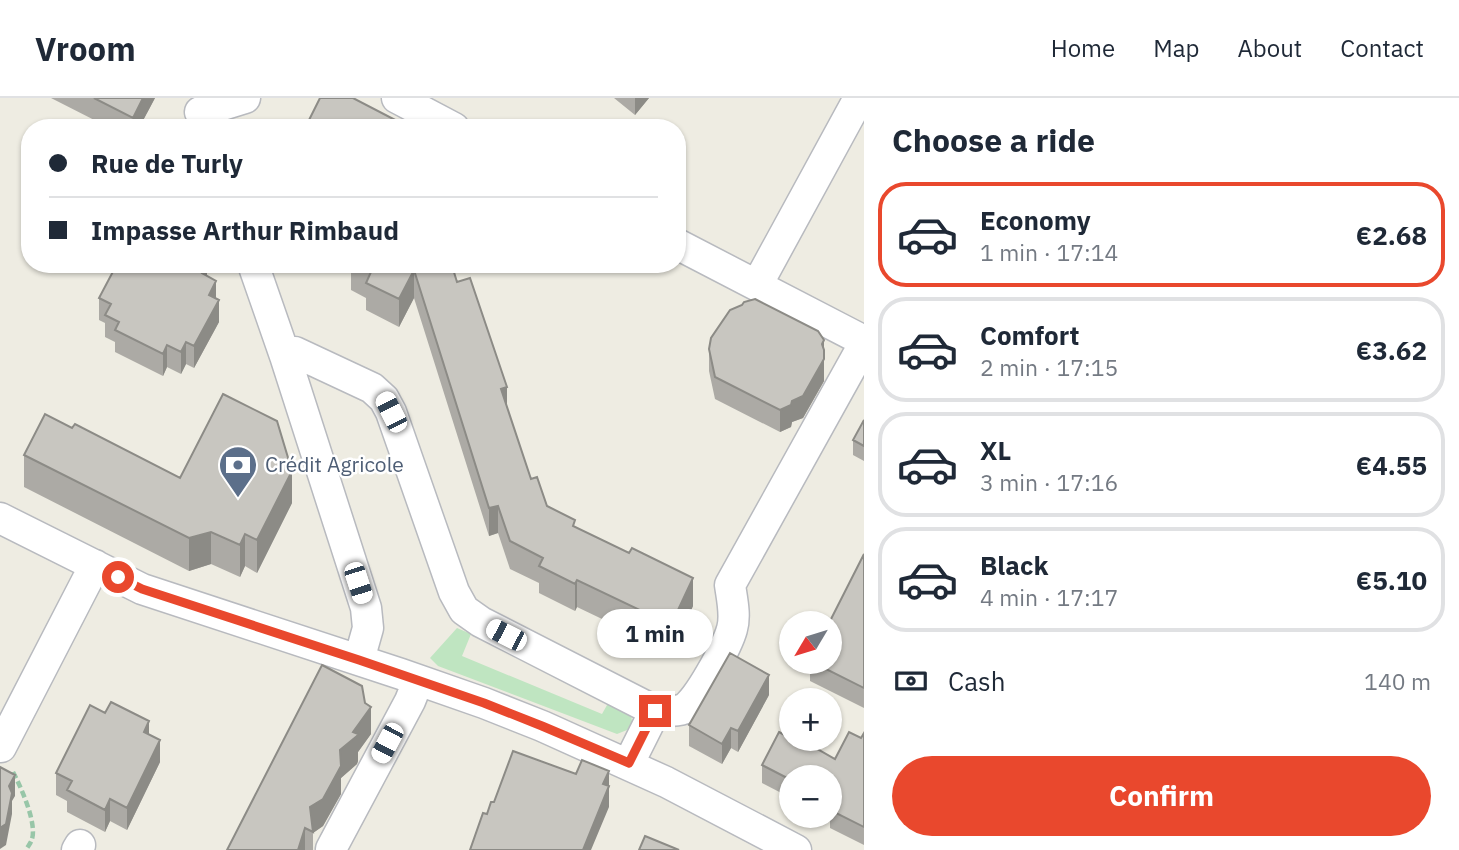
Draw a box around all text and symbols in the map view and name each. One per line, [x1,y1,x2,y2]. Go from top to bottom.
text: Vroom [35,27,136,70]
text: Home [1051,32,1115,64]
text: Map [1153,32,1199,64]
text: About [1237,32,1302,64]
text: Contact [1340,32,1424,64]
text: Choose a ride [892,119,1095,161]
text: Rue de Turly [91,146,243,180]
icon: car [896,203,959,266]
text: Economy [980,203,1091,237]
text: Impasse Arthur Rimbaud [91,213,399,247]
text: €2.68 [1356,218,1427,252]
text: 1 min · 17:14 [980,237,1118,267]
icon: car [896,318,959,381]
text: Comfort [980,318,1079,352]
text: €3.62 [1356,333,1427,367]
text: 2 min · 17:15 [980,352,1118,382]
car [373,389,410,435]
icon: car [896,433,959,496]
text: XL [980,433,1011,467]
bank icon: Crédit Agricole [217,444,259,499]
text: €4.55 [1356,448,1427,482]
place label: Crédit Agricole [265,450,404,478]
text: 3 min · 17:16 [980,467,1118,497]
icon: car [896,548,959,611]
text: Black [980,548,1048,582]
car [342,560,375,606]
route start [102,561,134,593]
text: €5.10 [1356,563,1427,597]
text: 4 min · 17:17 [980,582,1118,612]
callout: 1 min [597,610,713,658]
north arrow [779,611,842,674]
map controls [779,611,842,828]
car [483,616,530,654]
text: 1 min [625,618,685,648]
icon: cash [892,662,930,700]
text: Cash [948,664,1005,698]
text: 140 m [1364,666,1431,696]
button: + [779,688,842,751]
route end [639,695,671,727]
car [368,720,407,766]
button: Confirm [892,756,1431,836]
button: − [779,765,842,828]

